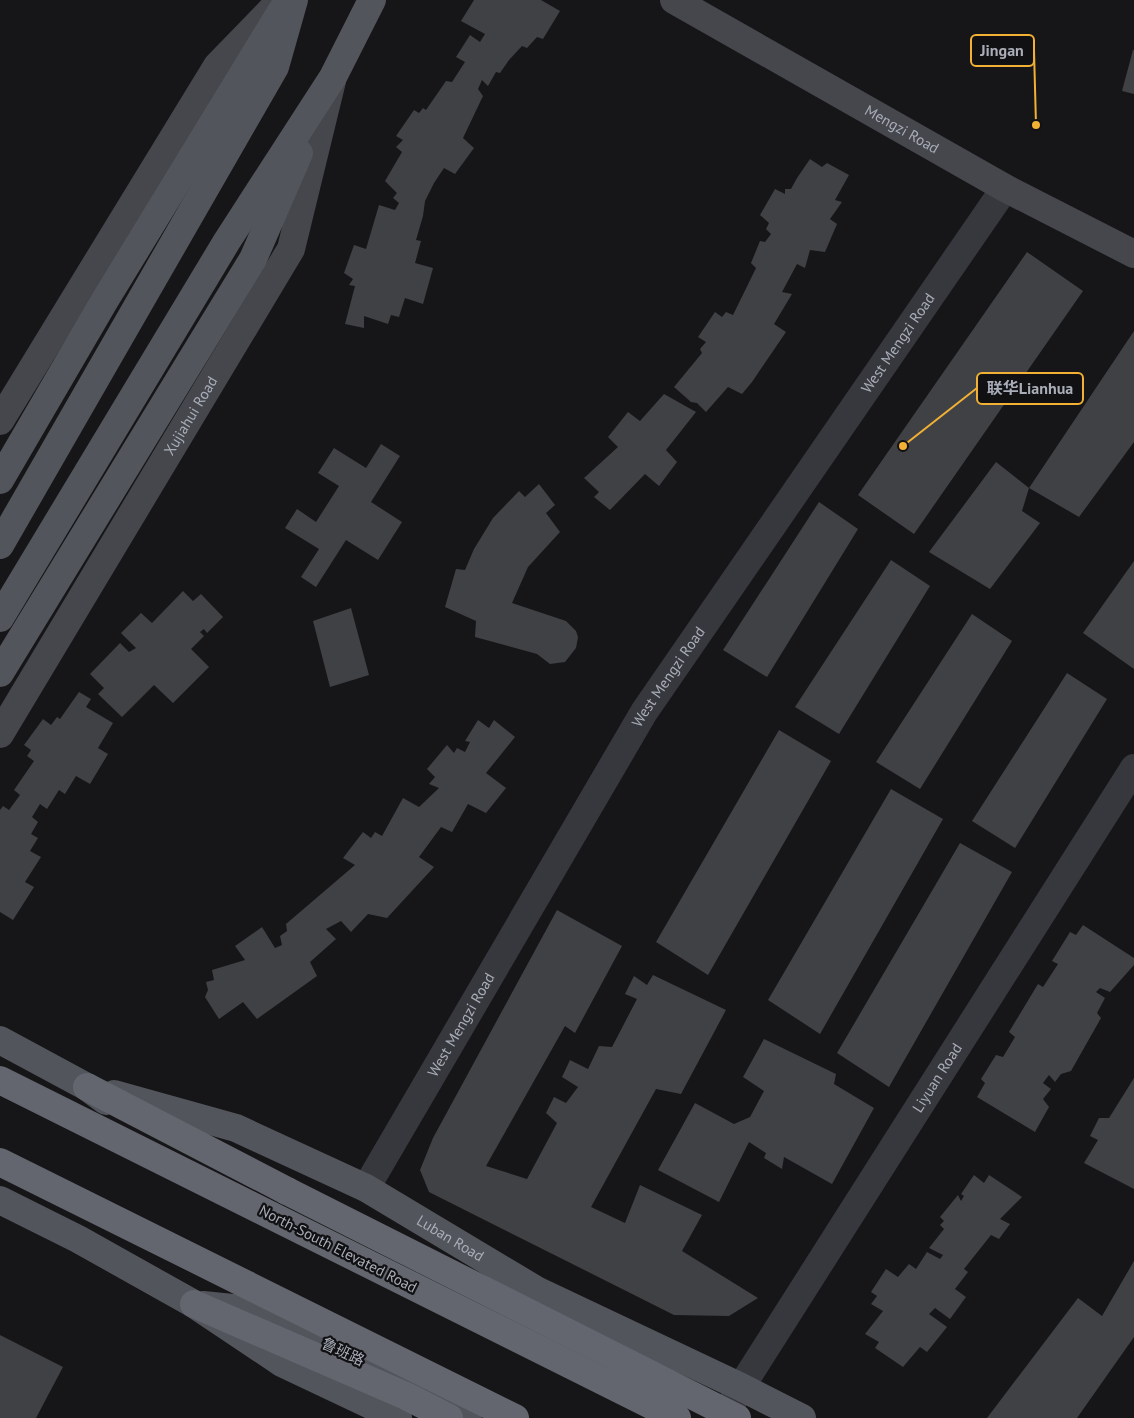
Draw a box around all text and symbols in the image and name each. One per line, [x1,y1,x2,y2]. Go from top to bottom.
callout: Jingan [971,35,1034,66]
text: Jingan [979,40,1024,60]
street label: Mengzi Road [862,100,943,158]
street label: West Mengzi Road [857,289,939,397]
street label: Xujiahui Road [160,373,221,458]
callout: 联华Lianhua [977,373,1083,404]
text: 联华Lianhua [987,378,1073,398]
street label: West Mengzi Road [627,623,709,730]
street label: West Mengzi Road [423,969,499,1080]
street label: Liyuan Road [908,1039,966,1116]
street label: North-South Elevated Road [256,1200,420,1297]
street label: Luban Road [413,1211,488,1265]
street label: 鲁班路 [319,1333,368,1370]

